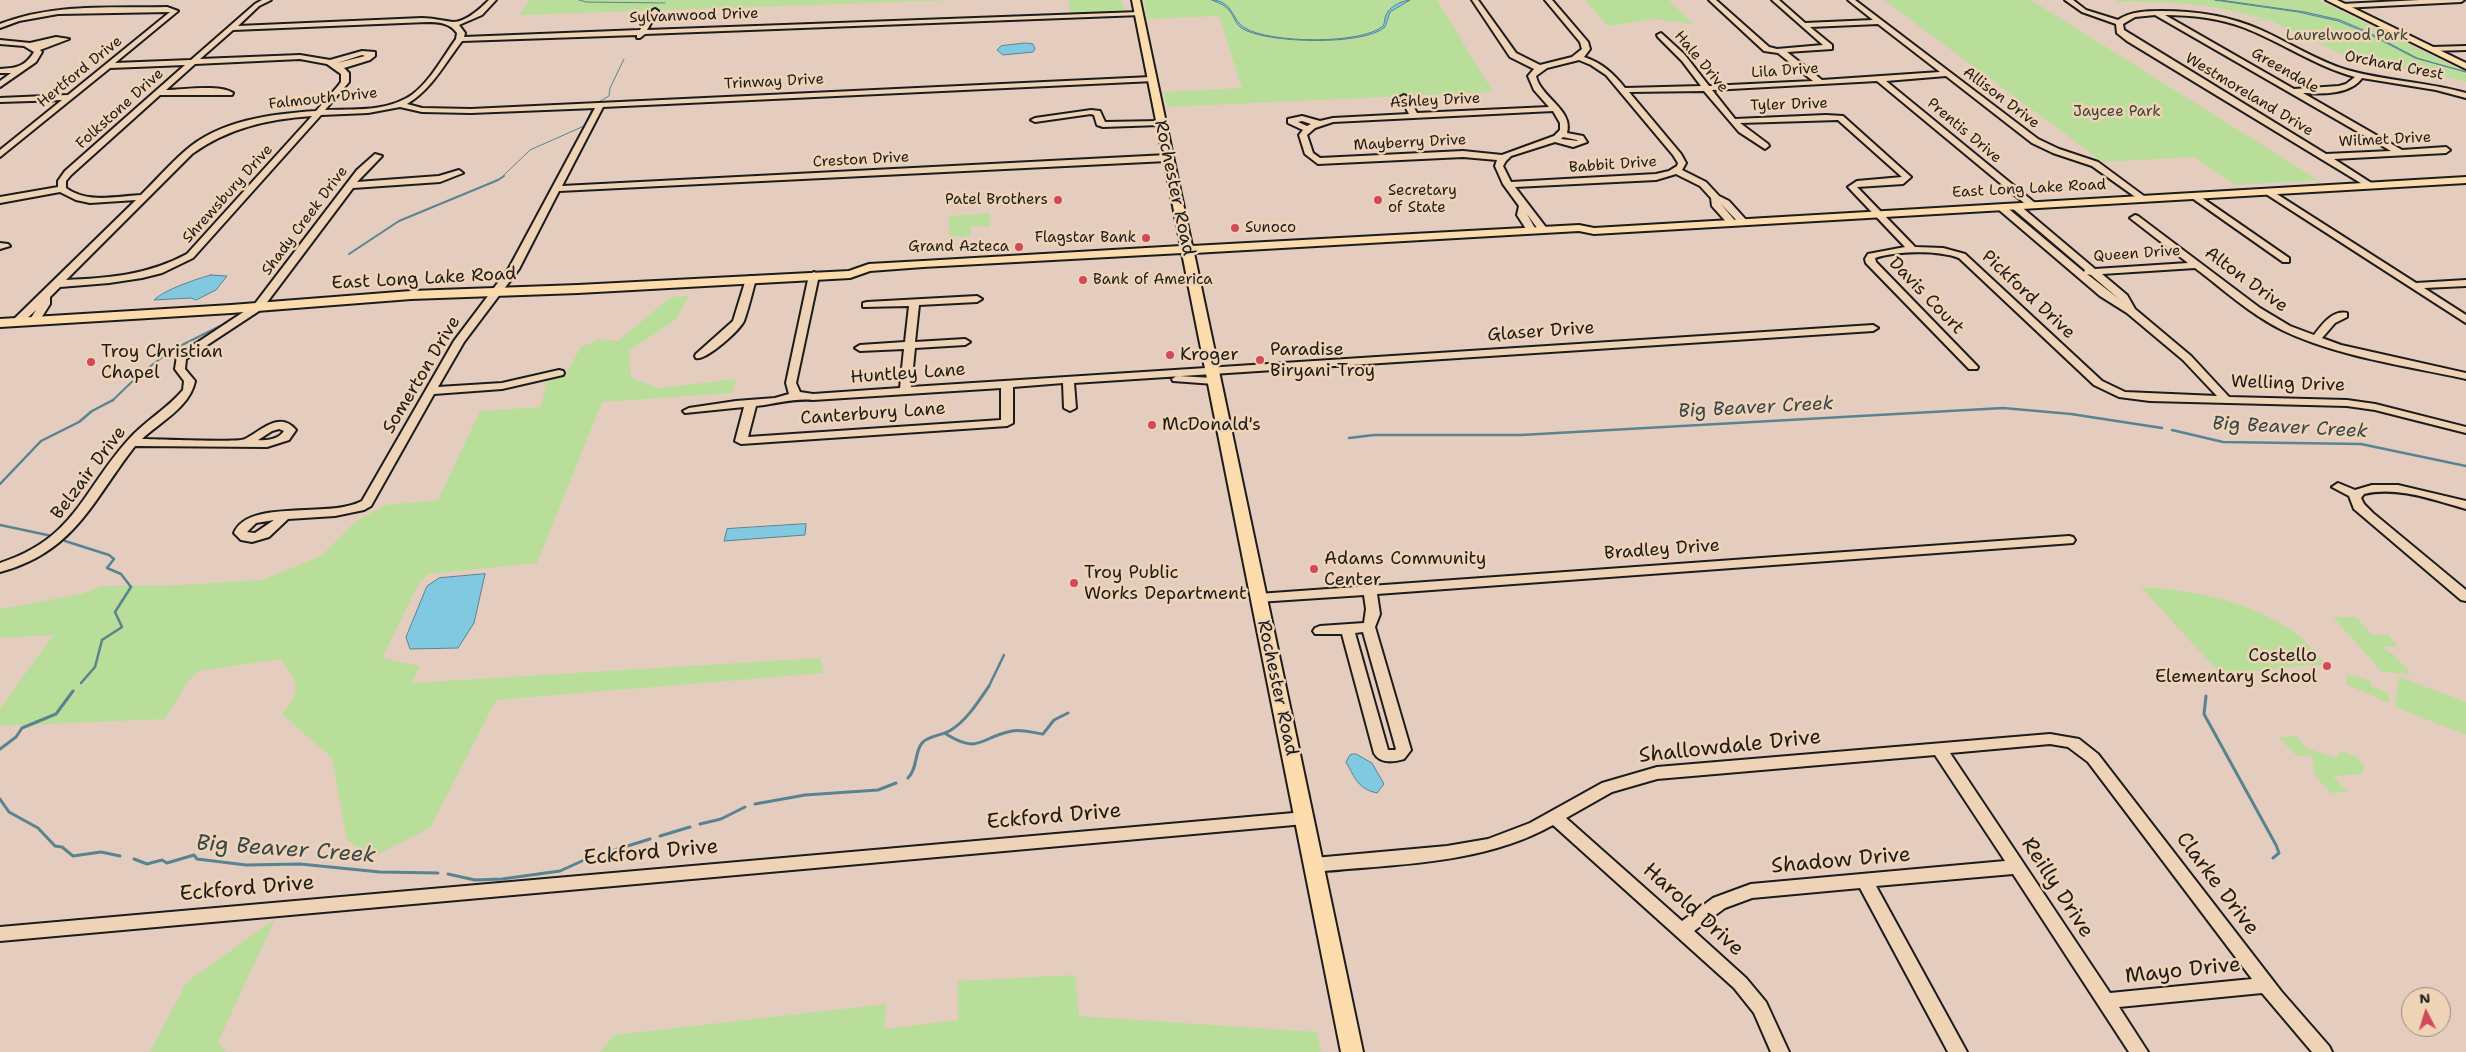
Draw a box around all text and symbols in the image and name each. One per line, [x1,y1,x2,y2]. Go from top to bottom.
street label: Sylvanwood Drive [629,5,759,27]
park label: Laurelwood Park [2286,27,2408,45]
street label: Hale Drive [1670,28,1732,96]
street label: Hertford Drive [34,32,126,112]
street label: Greendale [2248,44,2322,98]
street label: Orchard Crest [2343,48,2445,84]
street label: Westmoreland Drive [2182,50,2316,140]
street label: Lila Drive [1751,60,1819,82]
street label: Allison Drive [1959,63,2043,133]
street label: Folkstone Drive [73,65,167,153]
street label: Trinway Drive [724,70,824,94]
street label: Falmouth Drive [268,84,378,114]
street label: Ashley Drive [1389,90,1481,112]
street label: Tyler Drive [1750,95,1828,115]
street label: Prentis Drive [1923,95,2005,167]
park label: Jaycee Park [2073,103,2161,121]
street label: Rochester Road [1149,118,1199,258]
street label: Wilmet Drive [2338,129,2432,151]
street label: Mayberry Drive [1353,131,1467,155]
street label: Shrewsbury Drive [179,141,277,247]
street label: Creston Drive [812,148,910,172]
street label: Babbit Drive [1568,153,1658,177]
street label: Shady Creek Drive [258,163,352,279]
street label: East Long Lake Road [1952,176,2106,202]
place label: Secretary of State [1388,182,1457,217]
place label: Patel Brothers [945,191,1048,209]
marker: Patel Brothers [1052,194,1064,206]
marker: Secretary of State [1372,194,1384,206]
place label: Sunoco [1245,219,1296,237]
marker: Sunoco [1229,222,1241,234]
place label: Flagstar Bank [1035,229,1136,247]
marker: Flagstar Bank [1140,232,1152,244]
place label: Grand Azteca [908,238,1009,256]
marker: Grand Azteca [1013,241,1025,253]
street label: Queen Drive [2093,242,2181,266]
street label: Alton Drive [2200,243,2292,317]
street label: Pickford Drive [1977,246,2079,344]
street label: Davis Court [1884,253,1968,339]
street label: East Long Lake Road [331,263,517,295]
place label: Bank of America [1093,271,1213,289]
marker: Bank of America [1077,274,1089,286]
street label: Somerton Drive [378,312,466,438]
street label: Glaser Drive [1487,317,1595,347]
place label: Paradise Biryani Troy [1270,339,1375,382]
place label: Troy Christian Chapel [101,341,223,384]
place label: Kroger [1180,344,1239,366]
marker: Kroger [1164,349,1176,361]
marker: Paradise Biryani Troy [1254,354,1266,366]
marker: Troy Christian Chapel [85,356,97,368]
street label: Huntley Lane [850,359,966,389]
street label: Welling Drive [2231,371,2345,397]
water label: Big Beaver Creek [1678,393,1834,423]
street label: Canterbury Lane [800,398,946,430]
water label: Big Beaver Creek [2212,413,2368,443]
place label: McDonald's [1162,414,1261,436]
marker: McDonald's [1146,419,1158,431]
street label: Belzair Drive [47,422,131,524]
street label: Bradley Drive [1603,535,1721,565]
place label: Adams Community Center [1324,548,1486,590]
place label: Troy Public Works Department [1084,562,1247,604]
marker: Adams Community Center [1308,563,1320,575]
marker: Troy Public Works Department [1068,577,1080,589]
street label: Rochester Road [1252,618,1302,758]
place label: Costello Elementary School [2155,645,2317,688]
marker: Costello Elementary School [2321,660,2333,672]
street label: Shallowdale Drive [1637,725,1823,769]
street label: Eckford Drive [986,799,1122,835]
street label: Clarke Drive [2170,827,2264,941]
water label: Big Beaver Creek [195,831,377,869]
street label: Reilly Drive [2015,833,2099,943]
street label: Eckford Drive [583,835,719,871]
street label: Shadow Drive [1770,842,1912,880]
street label: Harold Drive [1637,858,1749,962]
street label: Eckford Drive [179,871,315,907]
street label: Mayo Drive [2124,952,2242,990]
north arrow [2401,987,2451,1037]
text: N [2418,989,2431,1008]

